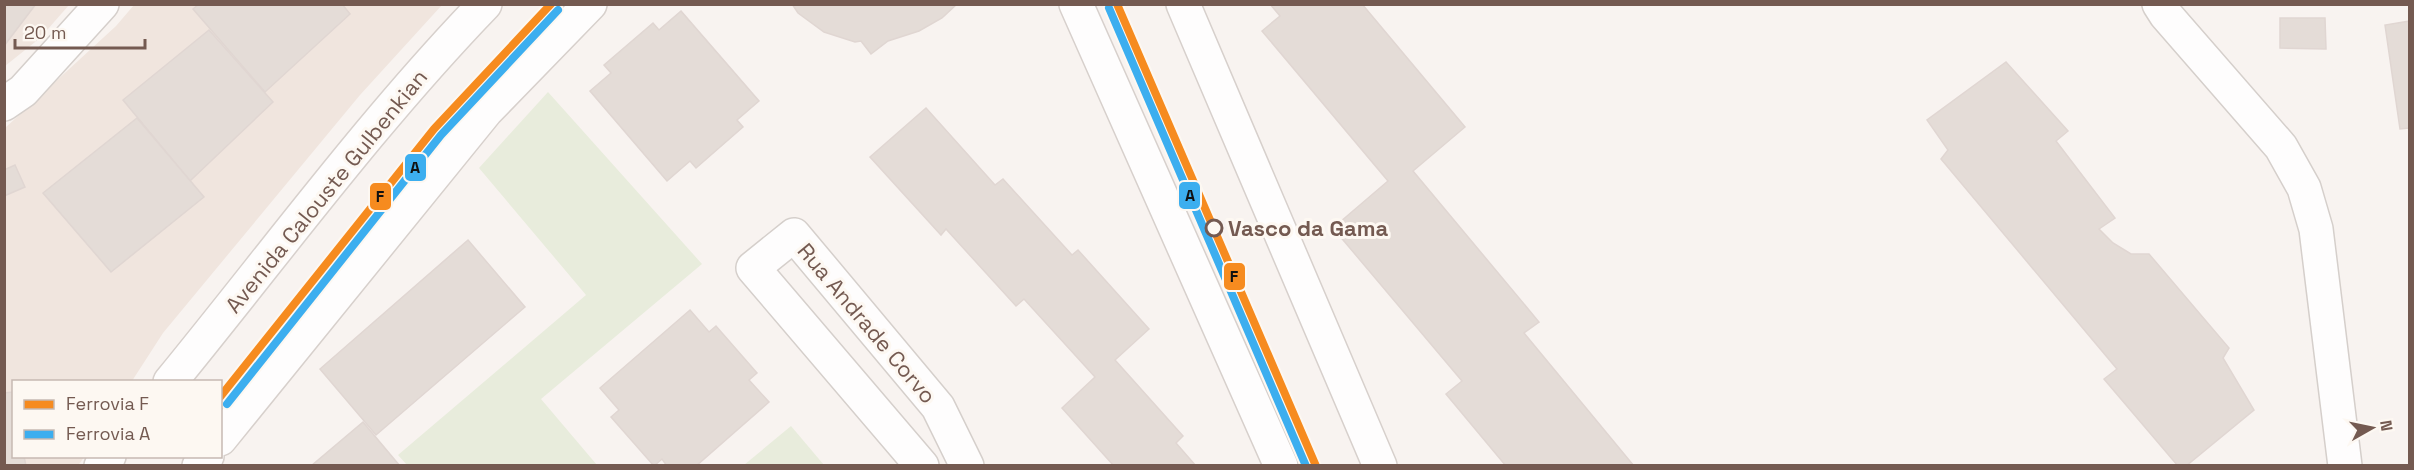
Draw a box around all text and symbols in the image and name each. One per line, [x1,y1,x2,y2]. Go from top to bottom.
scale bar [15,12,146,50]
text: 20 m [24,21,67,44]
street label: Avenida Calouste Gulbenkian [220,64,432,318]
line badge: A [404,153,427,182]
line badge: A [1178,181,1201,210]
line badge: F [369,182,392,211]
text: A [1185,185,1195,206]
text: F [376,186,385,207]
place label: Vasco da Gama [1228,214,1388,242]
marker: Vasco da Gama [1205,219,1223,237]
street label: Rua Andrade Corvo [792,237,942,409]
line badge: F [1223,262,1246,291]
text: F [1230,266,1239,287]
legend [12,380,222,458]
text: Ferrovia F [66,392,149,415]
north arrow [2342,398,2402,458]
text: N [2375,419,2398,433]
text: Ferrovia A [66,422,150,445]

